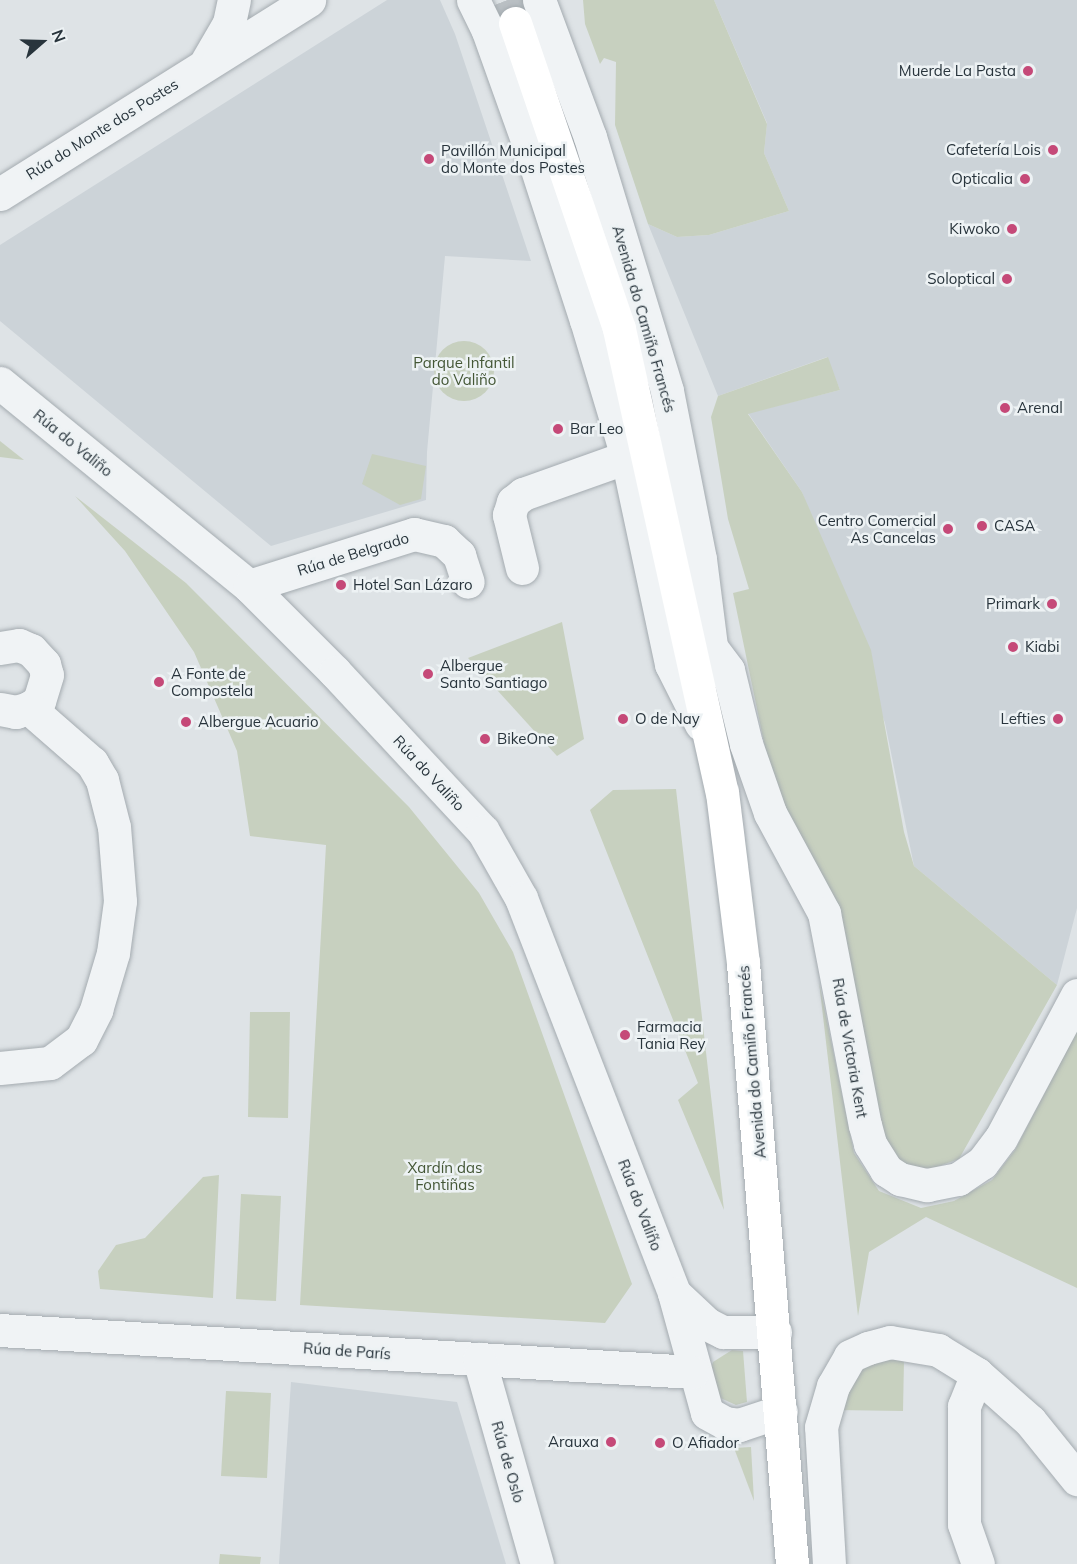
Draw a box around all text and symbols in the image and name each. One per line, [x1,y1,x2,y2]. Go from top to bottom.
north arrow [12,12,72,72]
text: N [47,27,70,45]
place label: Muerde La Pasta [899,62,1016,80]
marker: Muerde La Pasta [1021,64,1035,78]
street label: Rúa do Monte dos Postes [23,75,181,183]
place label: Pavillón Municipal do Monte dos Postes [441,141,585,176]
place label: Cafetería Lois [946,141,1041,159]
marker: Cafetería Lois [1046,143,1060,157]
marker: Pavillón Municipal do Monte dos Postes [422,152,436,166]
place label: Opticalia [951,170,1013,188]
marker: Opticalia [1018,172,1032,186]
place label: Kiwoko [949,220,1000,238]
marker: Kiwoko [1005,222,1019,236]
street label: Avenida do Camiño Francés [609,223,679,415]
place label: Soloptical [927,270,995,288]
marker: Soloptical [1000,272,1014,286]
park label: Parque Infantil do Valiño [413,353,515,388]
place label: Arenal [1017,399,1063,417]
marker: Arenal [998,401,1012,415]
street label: Rúa do Valiño [30,406,116,480]
place label: Bar Leo [570,420,623,438]
marker: Bar Leo [551,422,565,436]
place label: Centro Comercial As Cancelas [818,511,936,546]
place label: CASA [994,517,1035,535]
marker: CASA [975,519,989,533]
marker: Centro Comercial As Cancelas [941,522,955,536]
street label: Rúa de Belgrado [295,528,411,580]
place label: Hotel San Lázaro [353,576,473,594]
marker: Hotel San Lázaro [334,578,348,592]
place label: Primark [986,595,1040,613]
marker: Primark [1045,597,1059,611]
place label: Kiabi [1025,638,1060,656]
marker: Kiabi [1006,640,1020,654]
place label: Albergue Santo Santiago [440,656,547,691]
place label: A Fonte de Compostela [171,664,253,699]
marker: Albergue Santo Santiago [421,667,435,681]
marker: A Fonte de Compostela [152,675,166,689]
place label: O de Nay [635,710,700,728]
place label: Lefties [1001,710,1046,728]
marker: O de Nay [616,712,630,726]
marker: Lefties [1051,712,1065,726]
place label: Albergue Acuario [198,713,318,731]
marker: Albergue Acuario [179,715,193,729]
place label: BikeOne [497,730,555,748]
street label: Rúa do Valiño [389,732,469,814]
marker: BikeOne [478,732,492,746]
street label: Avenida do Camiño Francés [735,965,769,1159]
street label: Rúa de Victoria Kent [829,977,871,1119]
place label: Farmacia Tania Rey [637,1017,705,1052]
marker: Farmacia Tania Rey [618,1028,632,1042]
street label: Rúa do Valiño [614,1157,666,1253]
park label: Xardín das Fontiñas [408,1158,482,1193]
street label: Rúa de París [303,1339,391,1363]
street label: Rúa de Oslo [488,1419,528,1505]
place label: Arauxa [548,1433,599,1451]
place label: O Afiador [672,1434,739,1452]
marker: Arauxa [604,1435,618,1449]
marker: O Afiador [653,1436,667,1450]

